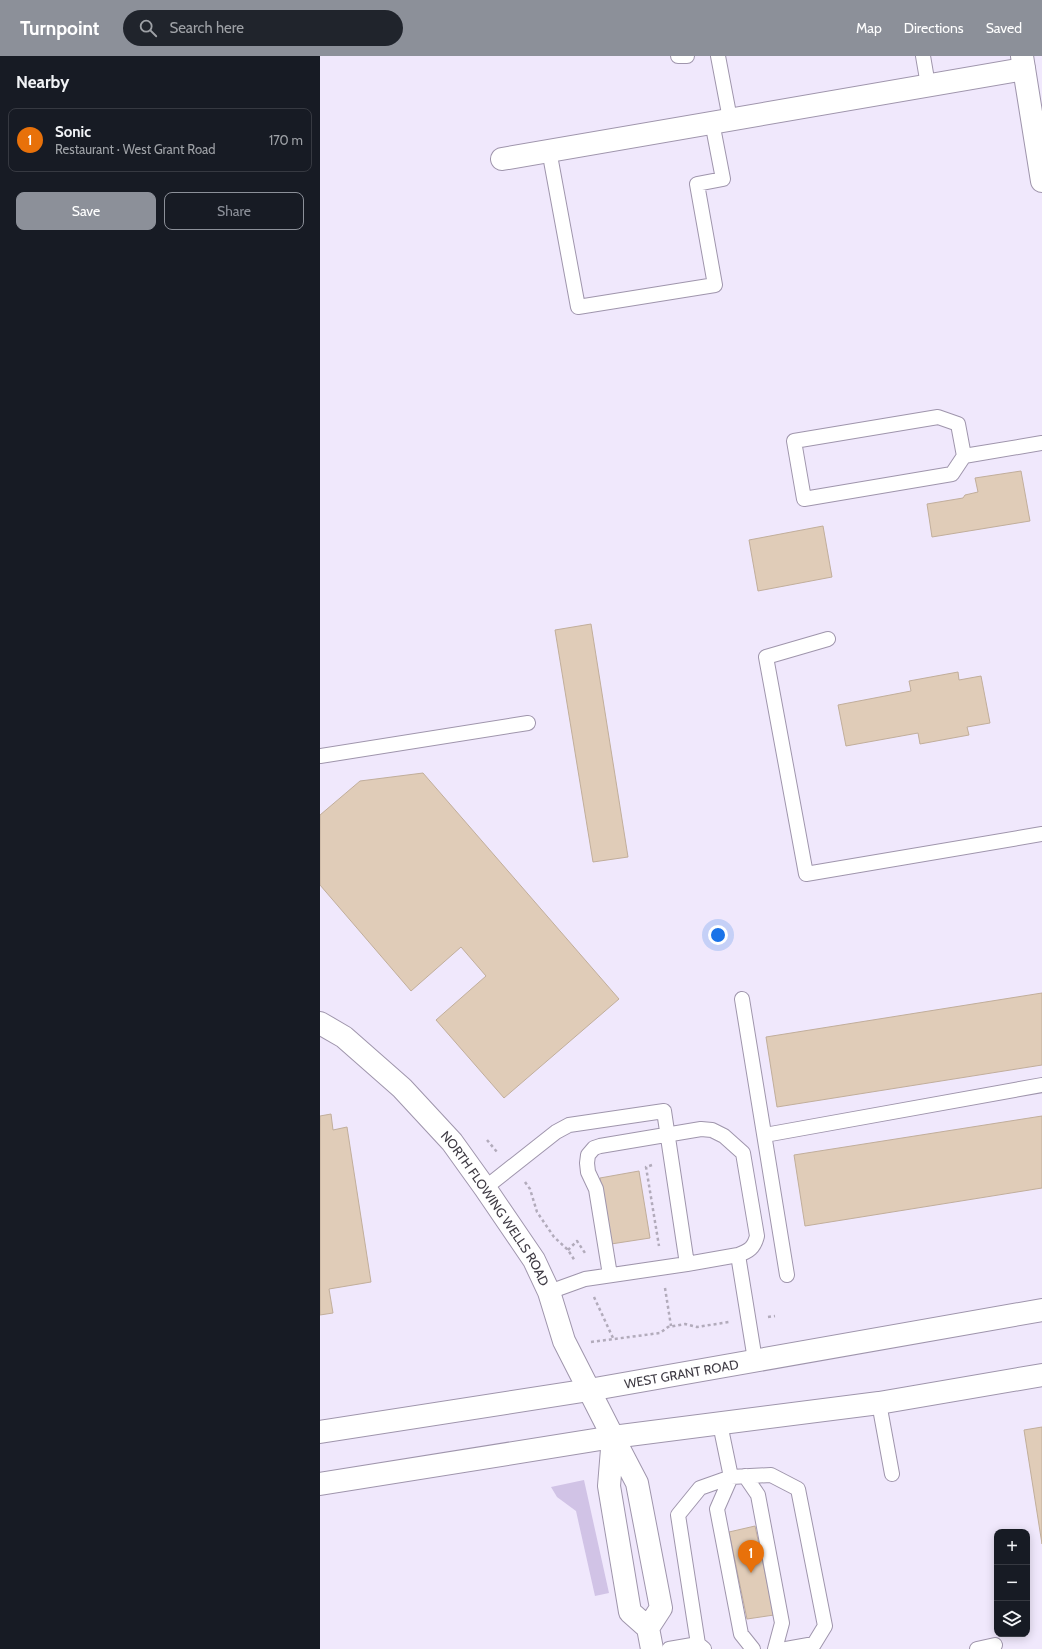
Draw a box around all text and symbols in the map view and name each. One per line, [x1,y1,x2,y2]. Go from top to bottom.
search box [123,10,403,46]
text: Turnpoint [20,17,99,40]
icon: search [137,17,159,39]
text: Search here [169,19,244,37]
text: Map [856,19,882,37]
text: Directions [904,19,964,37]
text: Saved [986,19,1022,37]
text: Nearby [16,72,69,92]
text: Sonic [55,123,91,141]
text: 1 [28,132,32,148]
text: 170 m [269,132,303,148]
text: Restaurant · West Grant Road [55,141,216,157]
button: Save [16,192,156,230]
button: Share [164,192,304,230]
your location [708,925,728,945]
street label: NORTH FLOWING WELLS ROAD [438,1127,553,1288]
street label: WEST GRANT ROAD [623,1356,740,1392]
map controls [994,1529,1030,1637]
button: + [994,1529,1030,1565]
pin: 1 [738,1540,764,1573]
button: − [994,1565,1030,1601]
button: layers [994,1601,1030,1637]

